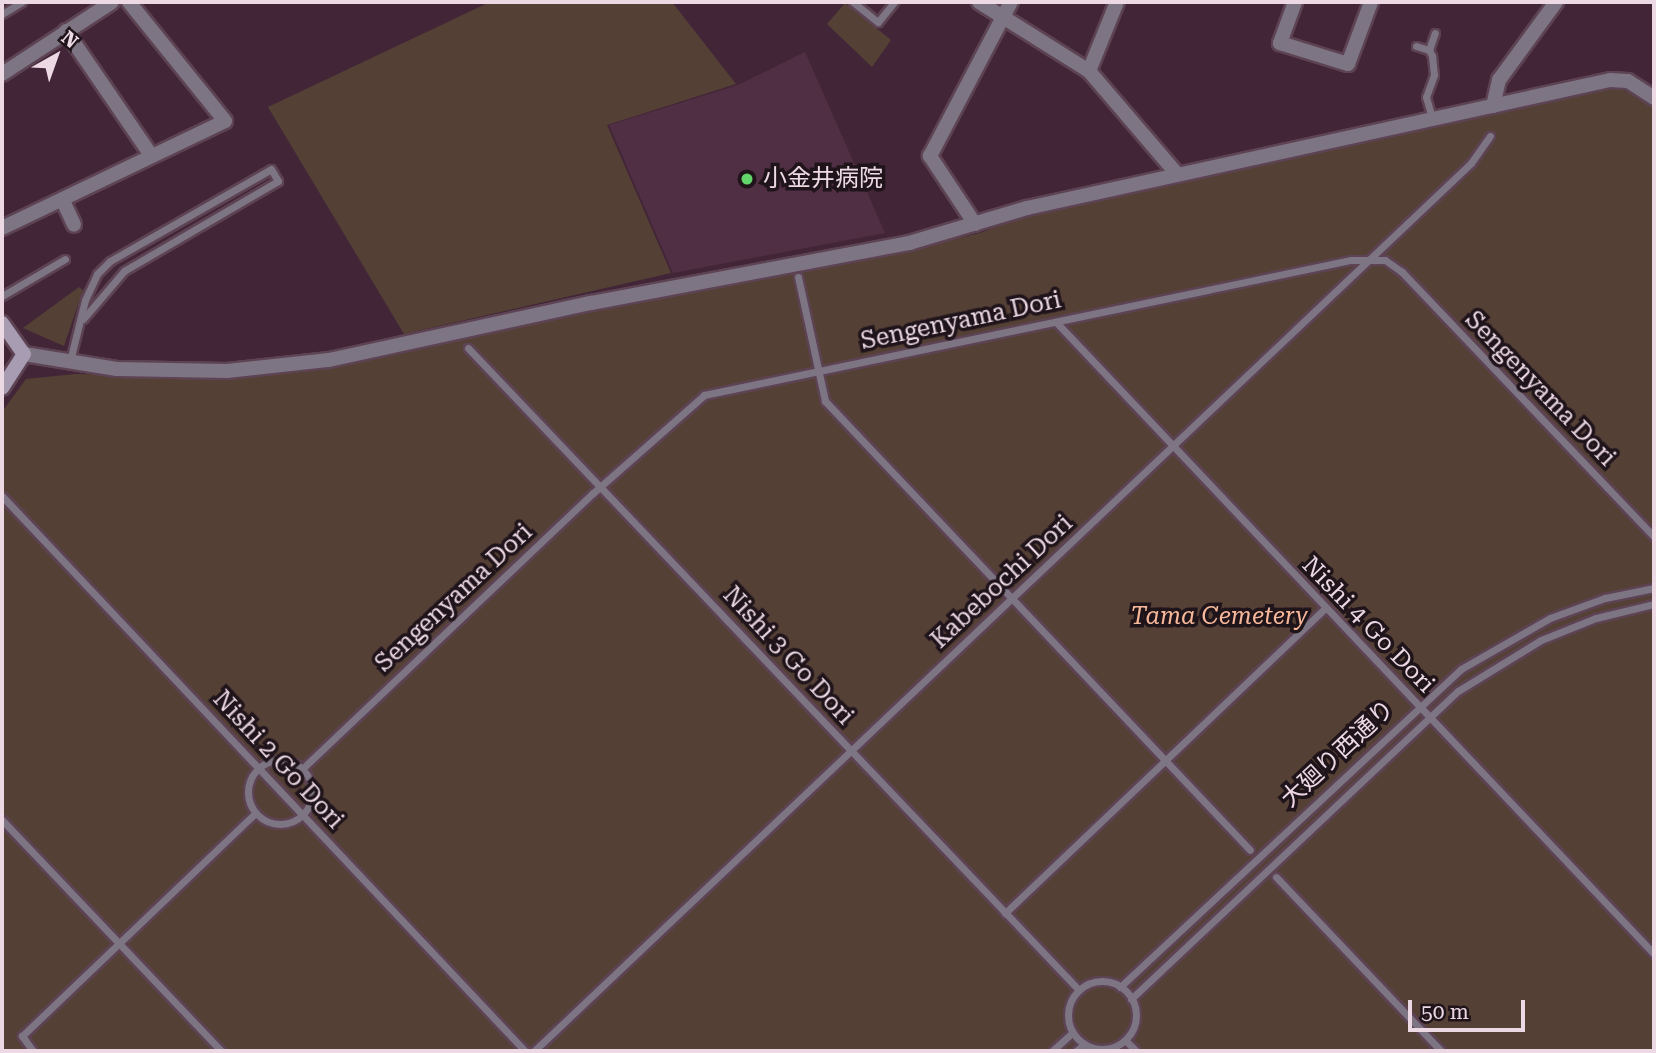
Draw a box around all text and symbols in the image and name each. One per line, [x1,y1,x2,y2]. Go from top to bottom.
north arrow [21,21,91,91]
text: N [57,26,83,53]
place label: 小金井病院 [763,165,883,193]
marker: 小金井病院 [737,169,757,189]
street label: Sengenyama Dori [858,286,1064,356]
street label: Sengenyama Dori [1459,306,1621,472]
street label: Kabebochi Dori [926,509,1078,655]
street label: Sengenyama Dori [370,518,538,678]
street label: Nishi 4 Go Dori [1296,551,1440,699]
street label: Nishi 3 Go Dori [717,581,859,731]
park label: Tama Cemetery [1130,603,1308,631]
street label: Nishi 2 Go Dori [207,685,349,835]
street label: 大廻り西通り [1276,694,1400,814]
scale bar [1411,986,1528,1030]
text: 50 m [1421,1000,1469,1024]

